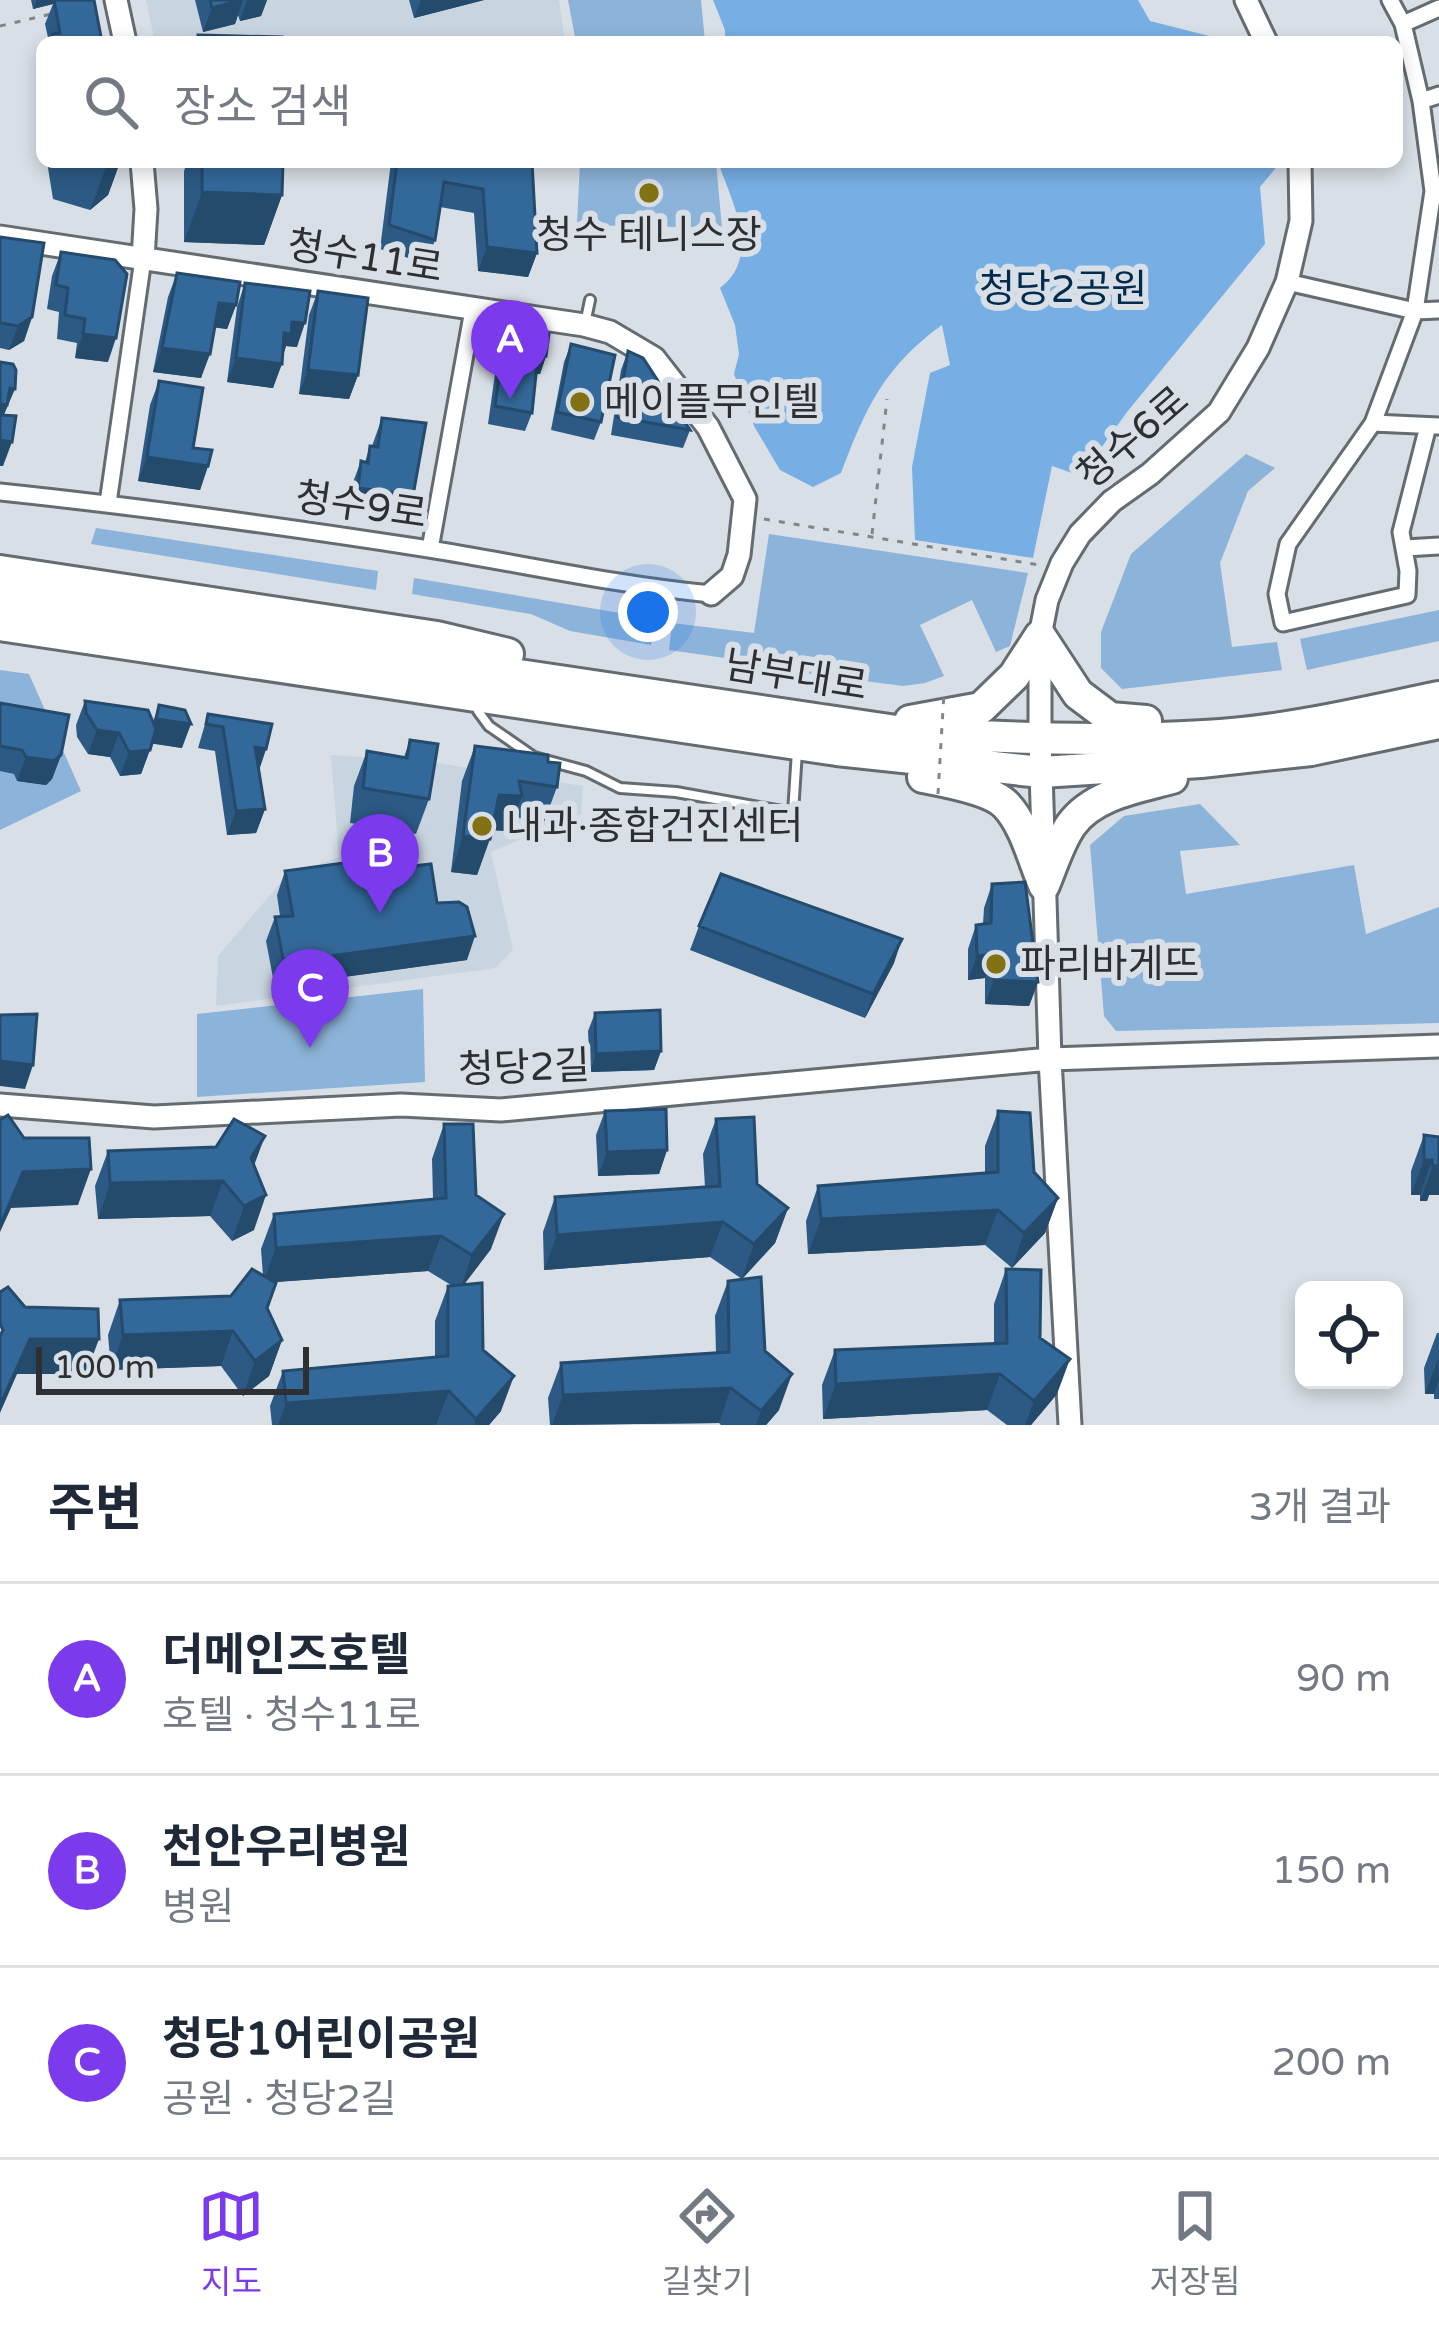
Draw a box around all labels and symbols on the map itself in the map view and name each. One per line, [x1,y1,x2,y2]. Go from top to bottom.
marker: 청수 테니스장 [636,180,662,206]
place label: 청수 테니스장 [536,212,762,259]
street label: 청수11로 [284,222,446,292]
park label: 청당2공원 [979,266,1147,313]
pin: A [471,300,549,399]
street label: 청수6로 [1068,377,1198,499]
place label: 메이플무인텔 [604,379,819,426]
marker: 메이플무인텔 [567,389,593,415]
street label: 청수9로 [292,474,430,538]
your location [618,582,678,642]
street label: 남부대로 [721,642,871,710]
place label: 내과·종합건진센터 [506,803,803,850]
marker: 내과·종합건진센터 [469,813,495,839]
pin: B [341,814,419,913]
place label: 파리바게뜨 [1020,941,1199,988]
pin: C [271,949,349,1048]
marker: 파리바게뜨 [983,951,1009,977]
street label: 청당2길 [457,1042,591,1094]
scale bar [36,1341,309,1394]

